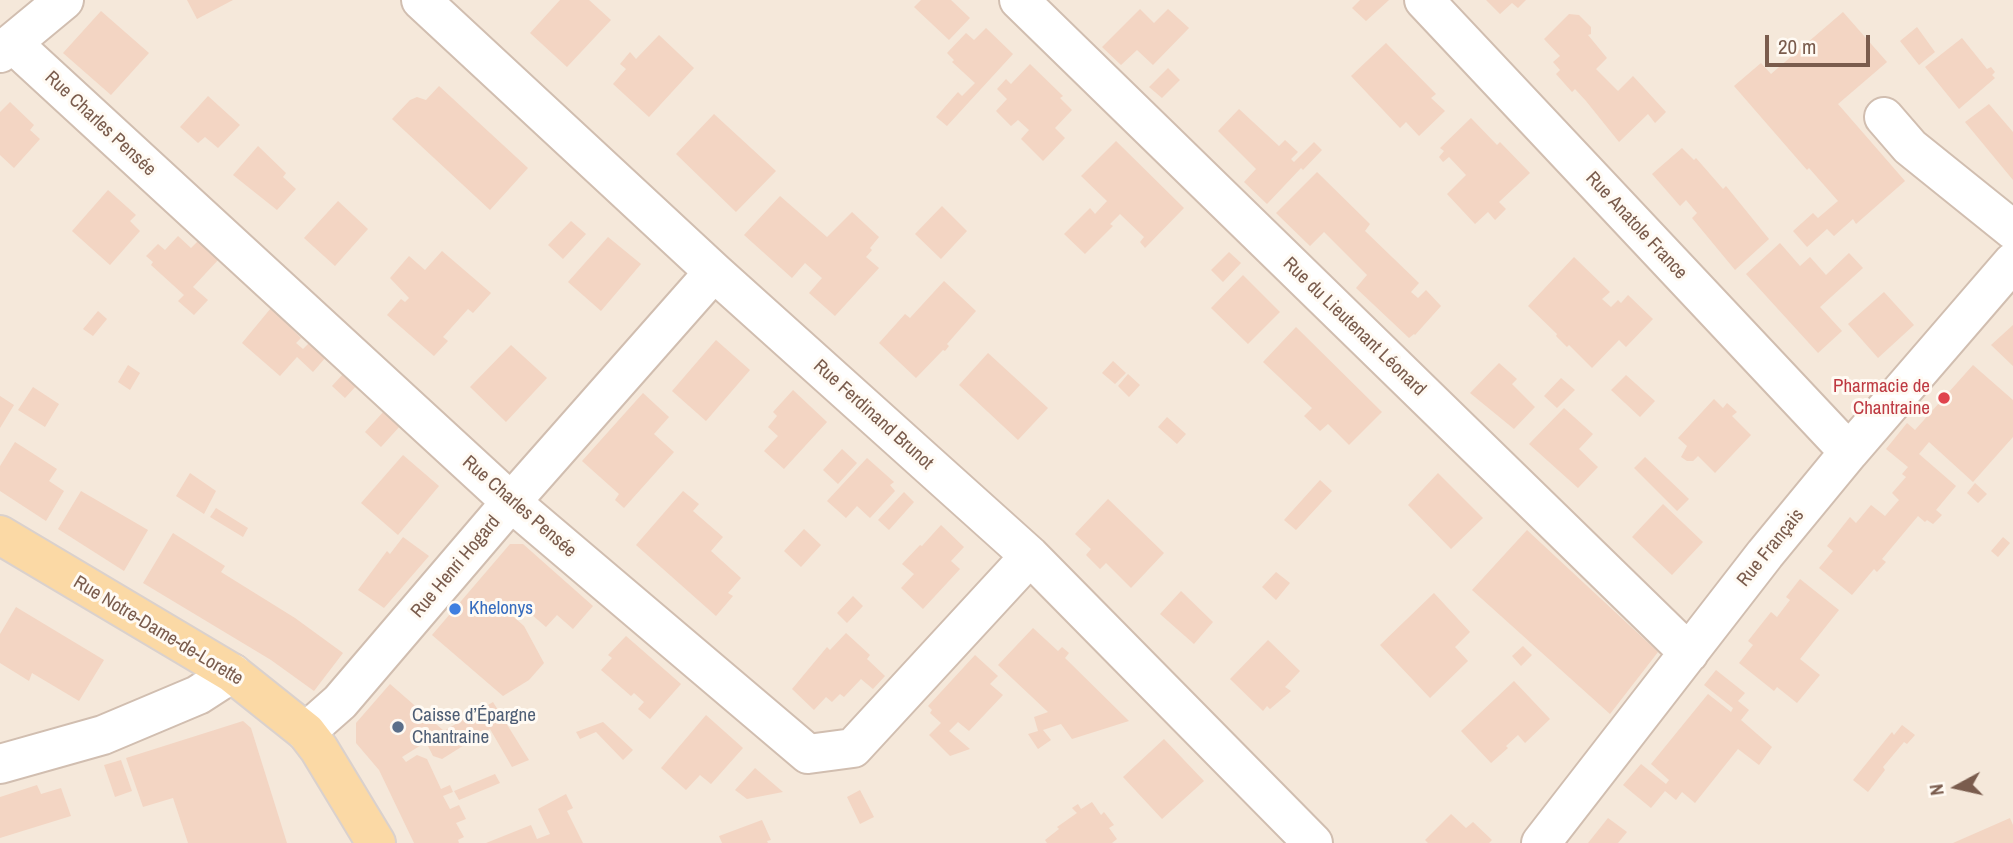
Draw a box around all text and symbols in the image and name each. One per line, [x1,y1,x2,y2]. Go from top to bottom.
scale bar [1768,21,1873,65]
text: 20 m [1778,32,1816,61]
street label: Rue Charles Pensée [40,67,160,181]
street label: Rue Anatole France [1580,168,1692,284]
street label: Rue du Lieutenant Léonard [1278,253,1430,401]
street label: Rue Ferdinand Brunot [808,355,938,475]
place label: Pharmacie de Chantraine [1833,376,1930,420]
marker: Pharmacie de Chantraine [1936,390,1952,406]
street label: Rue Charles Pensée [457,451,581,563]
street label: Rue Français [1733,504,1809,592]
street label: Rue Henri Hogard [407,511,505,623]
street label: Rue Notre-Dame-de-Lorette [69,571,247,691]
place label: Khelonys [469,598,533,620]
marker: Khelonys [447,601,463,617]
place label: Caisse d’Épargne Chantraine [412,705,536,749]
marker: Caisse d’Épargne Chantraine [390,719,406,735]
north arrow [1922,752,1992,822]
text: N [1923,783,1950,797]

